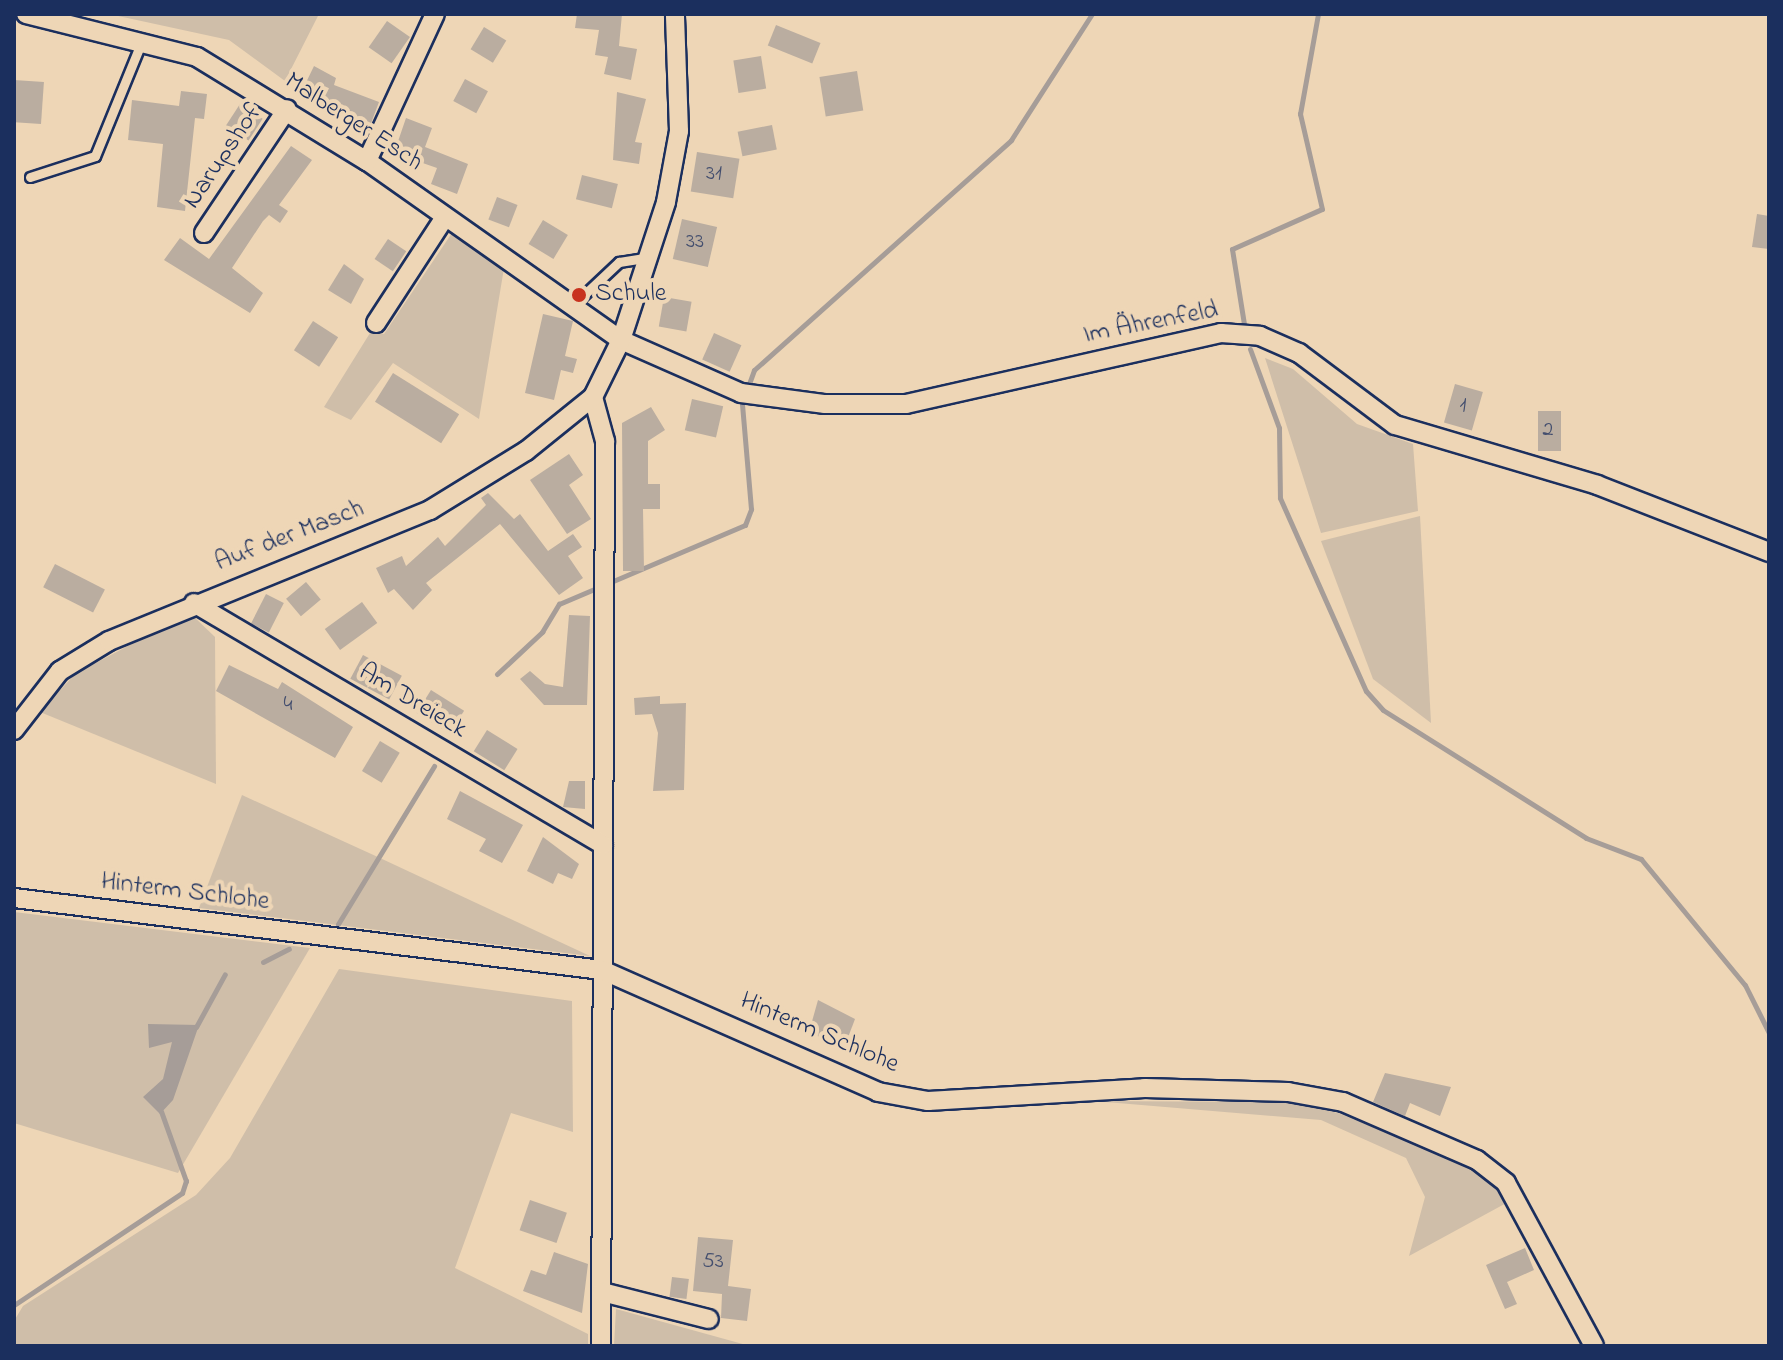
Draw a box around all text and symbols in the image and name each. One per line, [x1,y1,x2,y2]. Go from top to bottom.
street label: Malberger Esch [278,67,428,179]
street label: Narupshof [178,99,270,215]
house number: 31 [706,162,722,188]
house number: 33 [686,230,704,256]
place label: Schule [595,279,666,311]
marker: Schule [570,286,588,304]
street label: Im Ährenfeld [1081,296,1221,352]
house number: 1 [1460,394,1466,420]
house number: 2 [1543,418,1553,444]
street label: Auf der Masch [211,494,369,580]
street label: Am Dreieck [352,658,472,746]
house number: 4 [283,693,293,719]
street label: Hinterm Schlohe [99,867,271,919]
street label: Hinterm Schlohe [735,987,903,1081]
house number: 53 [702,1250,724,1276]

